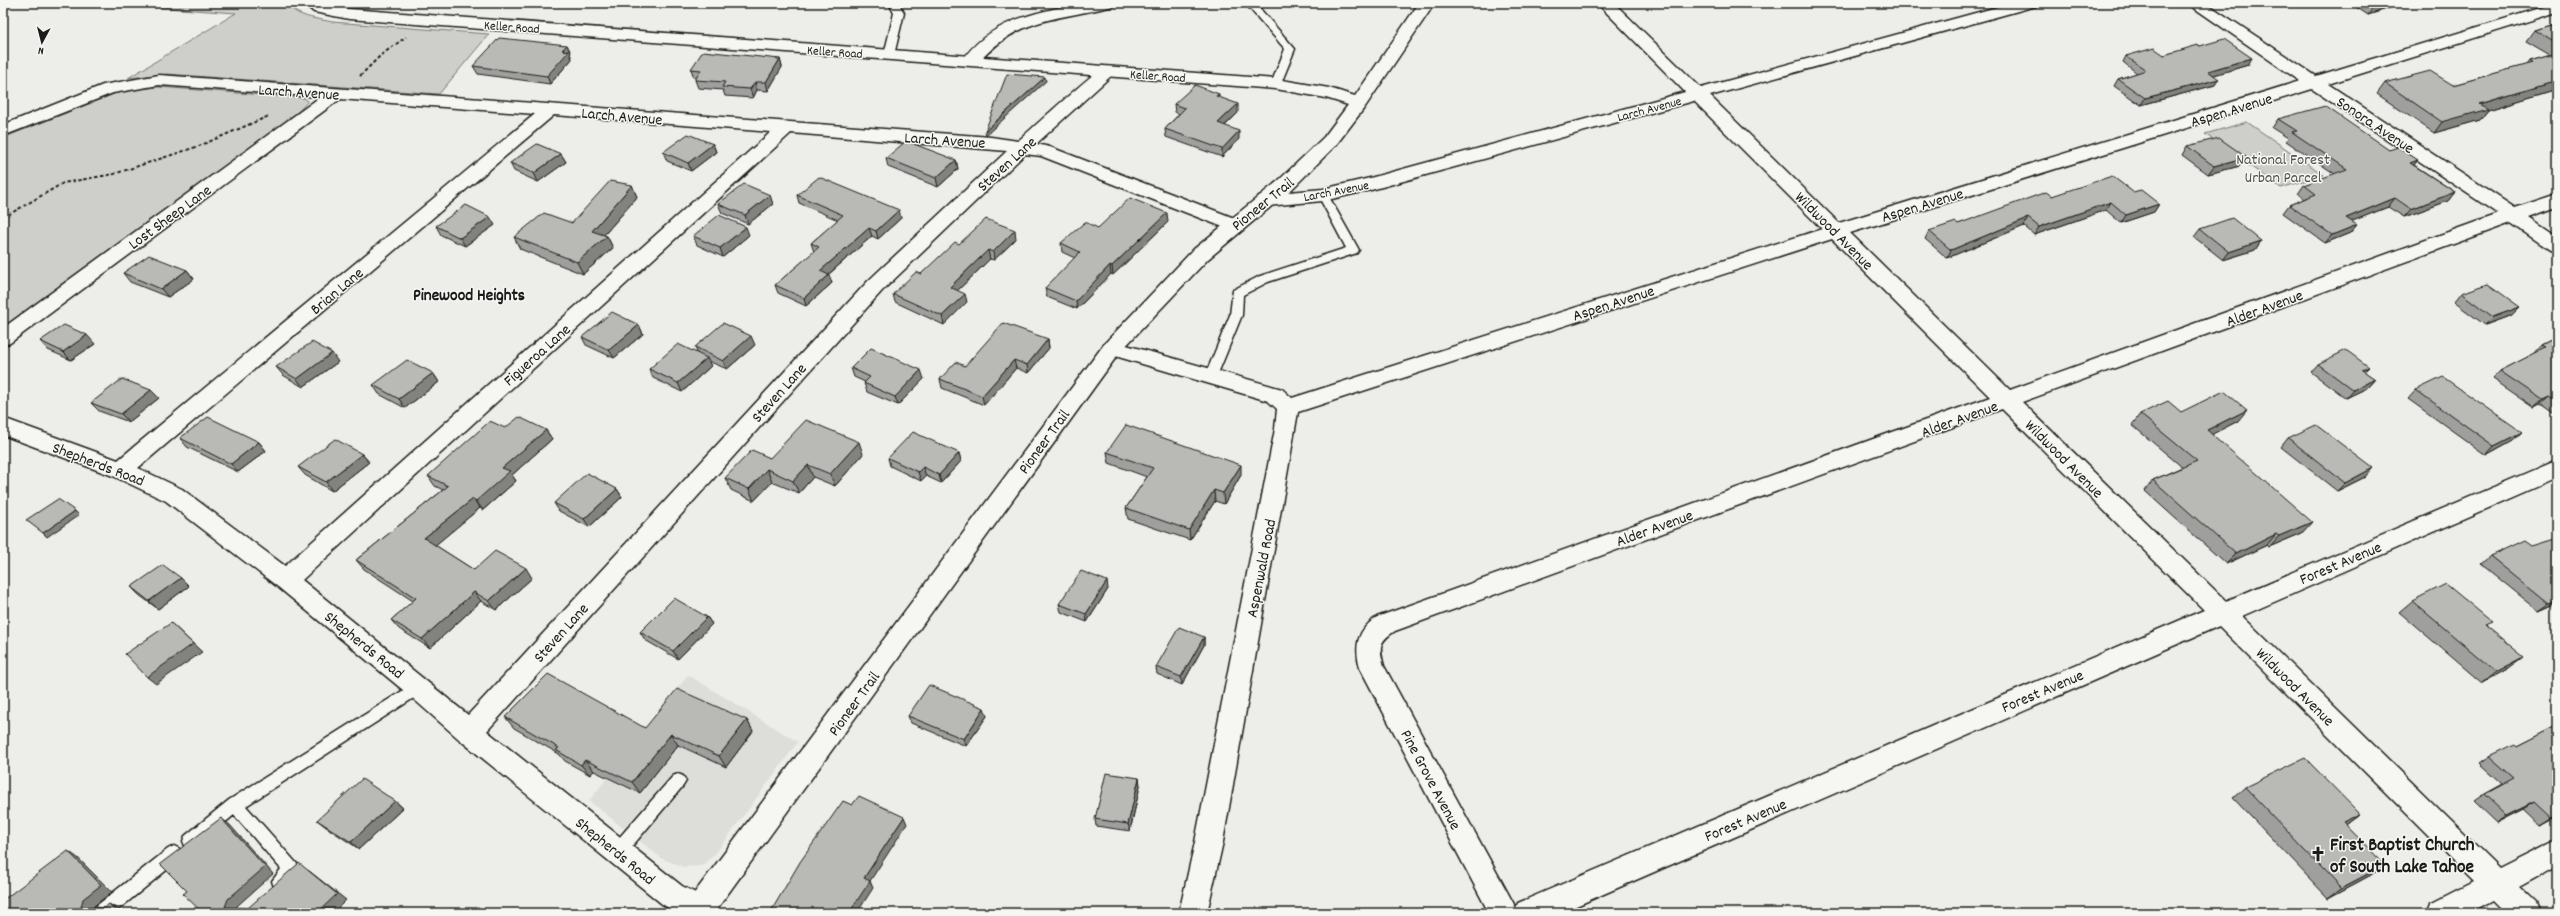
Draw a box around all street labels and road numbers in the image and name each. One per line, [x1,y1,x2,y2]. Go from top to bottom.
street label: Keller Road [483,17,540,40]
street label: Keller Road [806,42,863,65]
street label: Keller Road [1129,66,1186,89]
street label: Larch Avenue [258,79,340,108]
street label: Aspen Avenue [2188,88,2276,135]
street label: Sonora Avenue [2331,91,2418,161]
street label: Larch Avenue [1615,93,1684,128]
street label: Larch Avenue [580,102,663,132]
street label: Larch Avenue [904,127,986,156]
street label: Steven Lane [973,132,1043,198]
street label: Pioneer Trail [1227,172,1300,237]
street label: Larch Avenue [1302,177,1371,208]
street label: Lost Sheep Lane [124,180,217,256]
street label: Aspen Avenue [1879,183,1967,230]
street label: Wildwood Avenue [1789,187,1878,276]
street label: Brian Lane [306,263,369,321]
street label: Aspen Avenue [1570,280,1658,328]
street label: Alder Avenue [2223,285,2307,334]
street label: Figueroa Lane [499,319,576,392]
street label: Steven Lane [747,359,813,429]
street label: Alder Avenue [1918,396,2002,445]
street label: Pioneer Trail [1014,405,1076,480]
street label: Wildwood Avenue [2019,415,2108,504]
street label: Shepherds Road [49,437,147,493]
street label: Alder Avenue [1613,505,1697,554]
street label: Aspenwald Road [1242,517,1283,620]
street label: Forest Avenue [2296,537,2386,592]
street label: Steven Lane [529,599,595,669]
street label: Shepherds Road [319,607,408,685]
street label: Wildwood Avenue [2250,643,2339,732]
street label: Forest Avenue [1998,665,2088,720]
street label: Pioneer Trail [824,667,886,742]
street label: Pine Grove Avenue [1394,726,1466,834]
street label: Forest Avenue [1701,794,1791,849]
street label: Shepherds Road [570,813,659,891]

